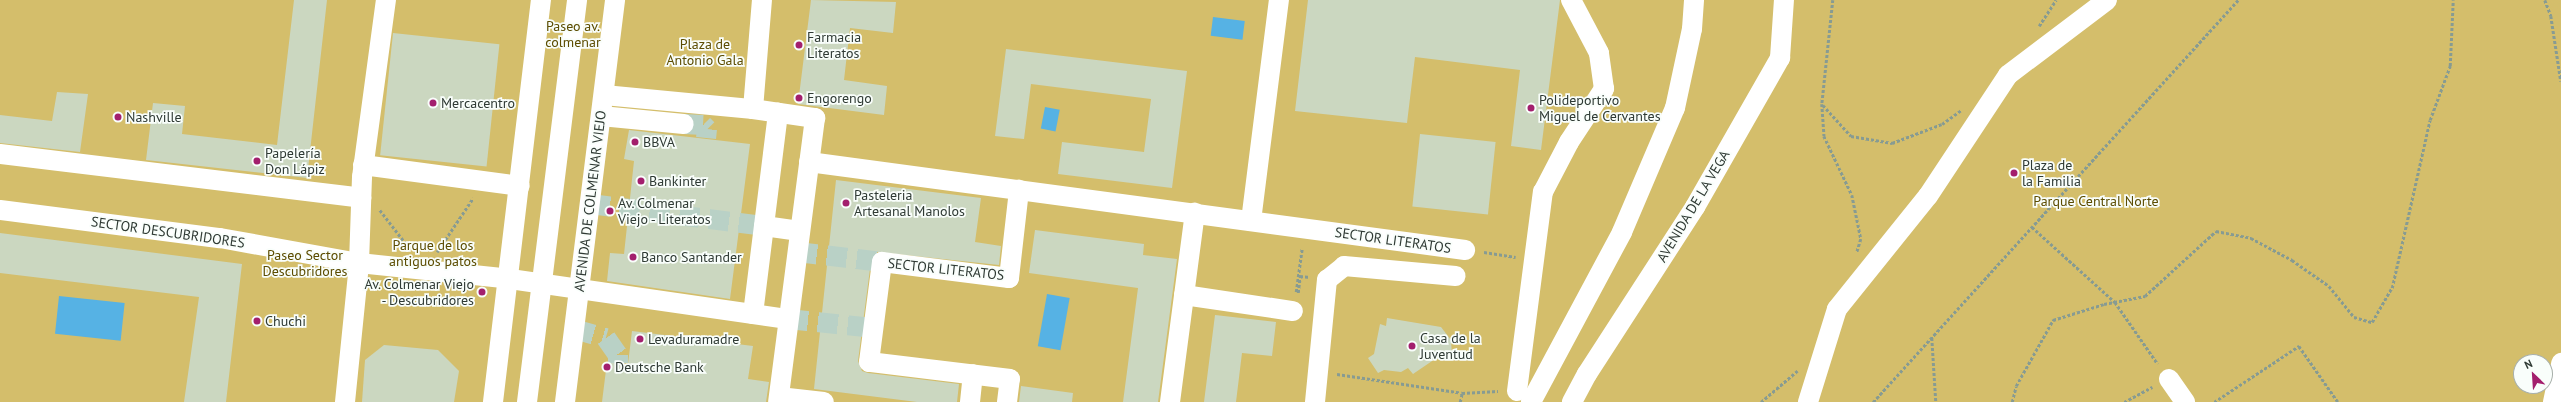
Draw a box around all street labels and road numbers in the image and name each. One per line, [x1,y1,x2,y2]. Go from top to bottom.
street label: AVENIDA DE COLMENAR VIEJO [570,109,610,293]
street label: AVENIDA DE LA VEGA [1653,146,1733,266]
street label: SECTOR DESCUBRIDORES [90,213,246,251]
street label: SECTOR LITERATOS [1334,224,1452,256]
street label: SECTOR LITERATOS [887,255,1005,283]

